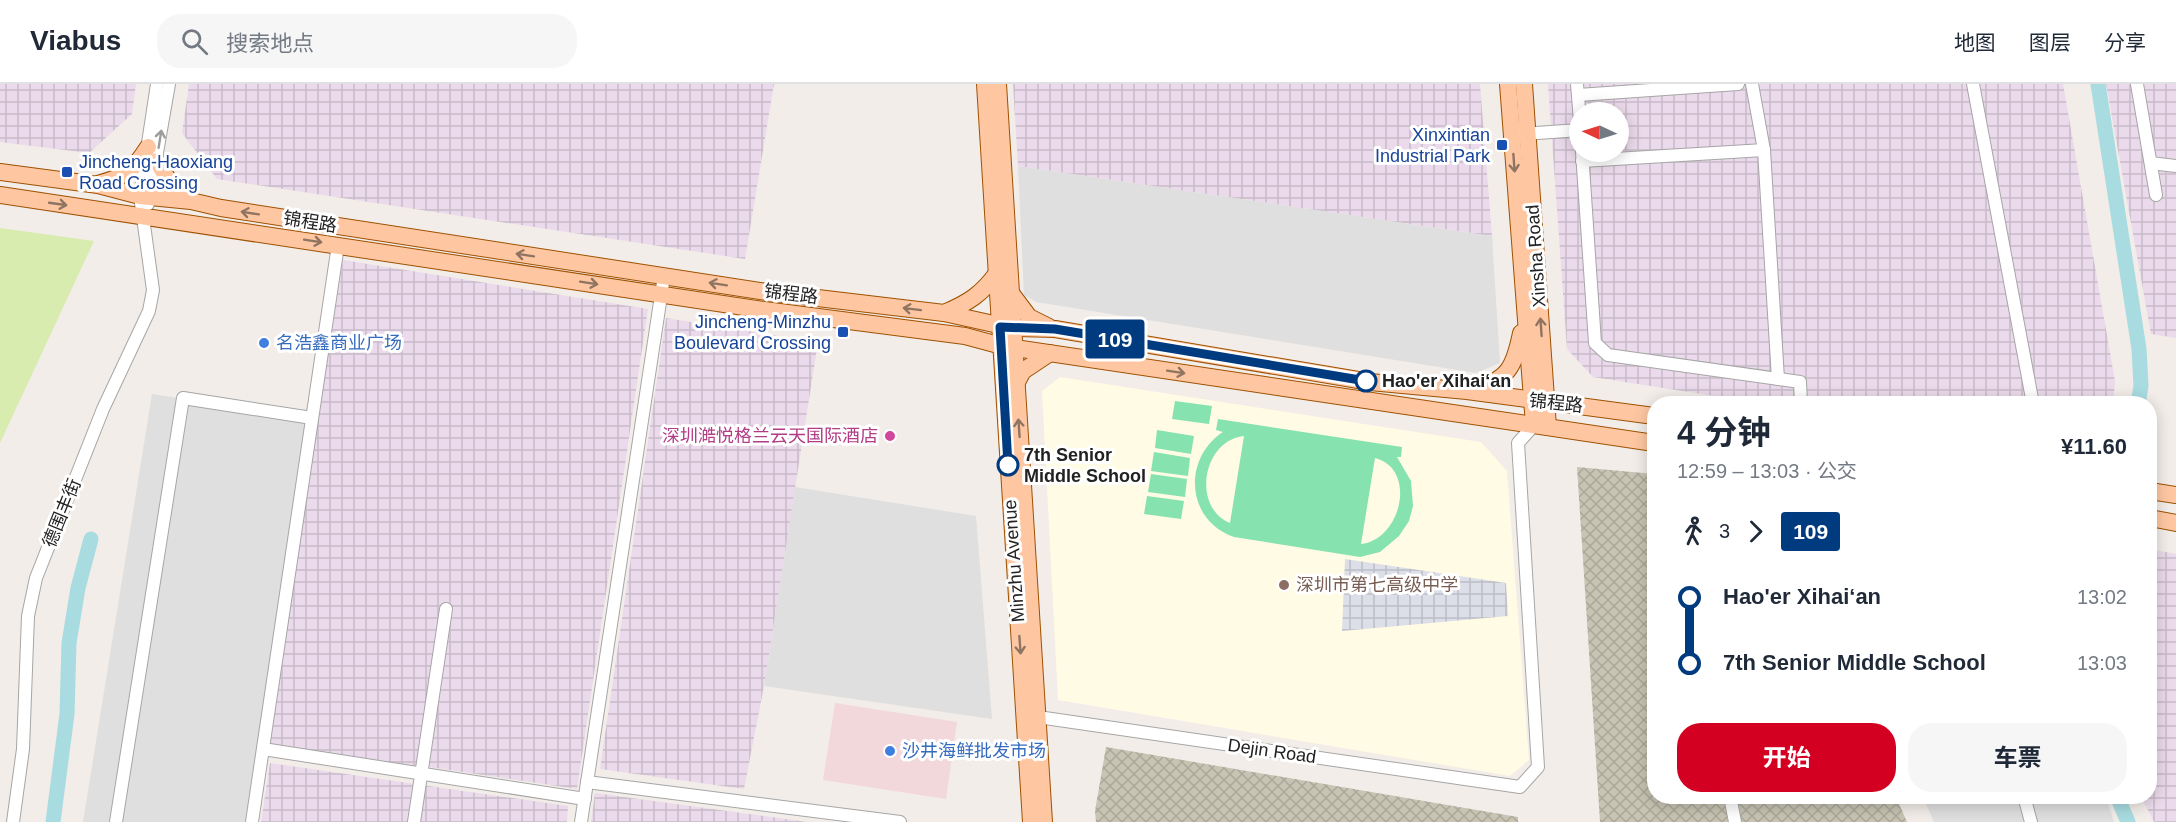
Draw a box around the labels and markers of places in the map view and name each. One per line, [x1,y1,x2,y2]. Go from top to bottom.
place label: Xinxintian Industrial Park [1375,125,1491,166]
marker: Xinxintian Industrial Park [1495,138,1509,152]
place label: Jincheng-Haoxiang Road Crossing [79,152,233,193]
marker: Jincheng-Haoxiang Road Crossing [60,165,74,179]
place label: Jincheng-Minzhu Boulevard Crossing [674,312,831,353]
marker: Jincheng-Minzhu Boulevard Crossing [836,325,850,339]
place label: 名浩鑫商业广场 [276,333,402,353]
marker: 名浩鑫商业广场 [257,336,271,350]
marker: Hao'er Xihai‘an [1355,370,1377,392]
place label: Hao'er Xihai‘an [1382,371,1511,391]
place label: 深圳澔悦格兰云天国际酒店 [662,426,878,446]
marker: 深圳澔悦格兰云天国际酒店 [883,429,897,443]
place label: 7th Senior Middle School [1024,445,1146,486]
marker: 7th Senior Middle School [997,454,1019,476]
place label: 深圳市第七高级中学 [1296,575,1458,595]
marker: 深圳市第七高级中学 [1277,578,1291,592]
place label: 沙井海鲜批发市场 [902,741,1046,761]
marker: 沙井海鲜批发市场 [883,744,897,758]

